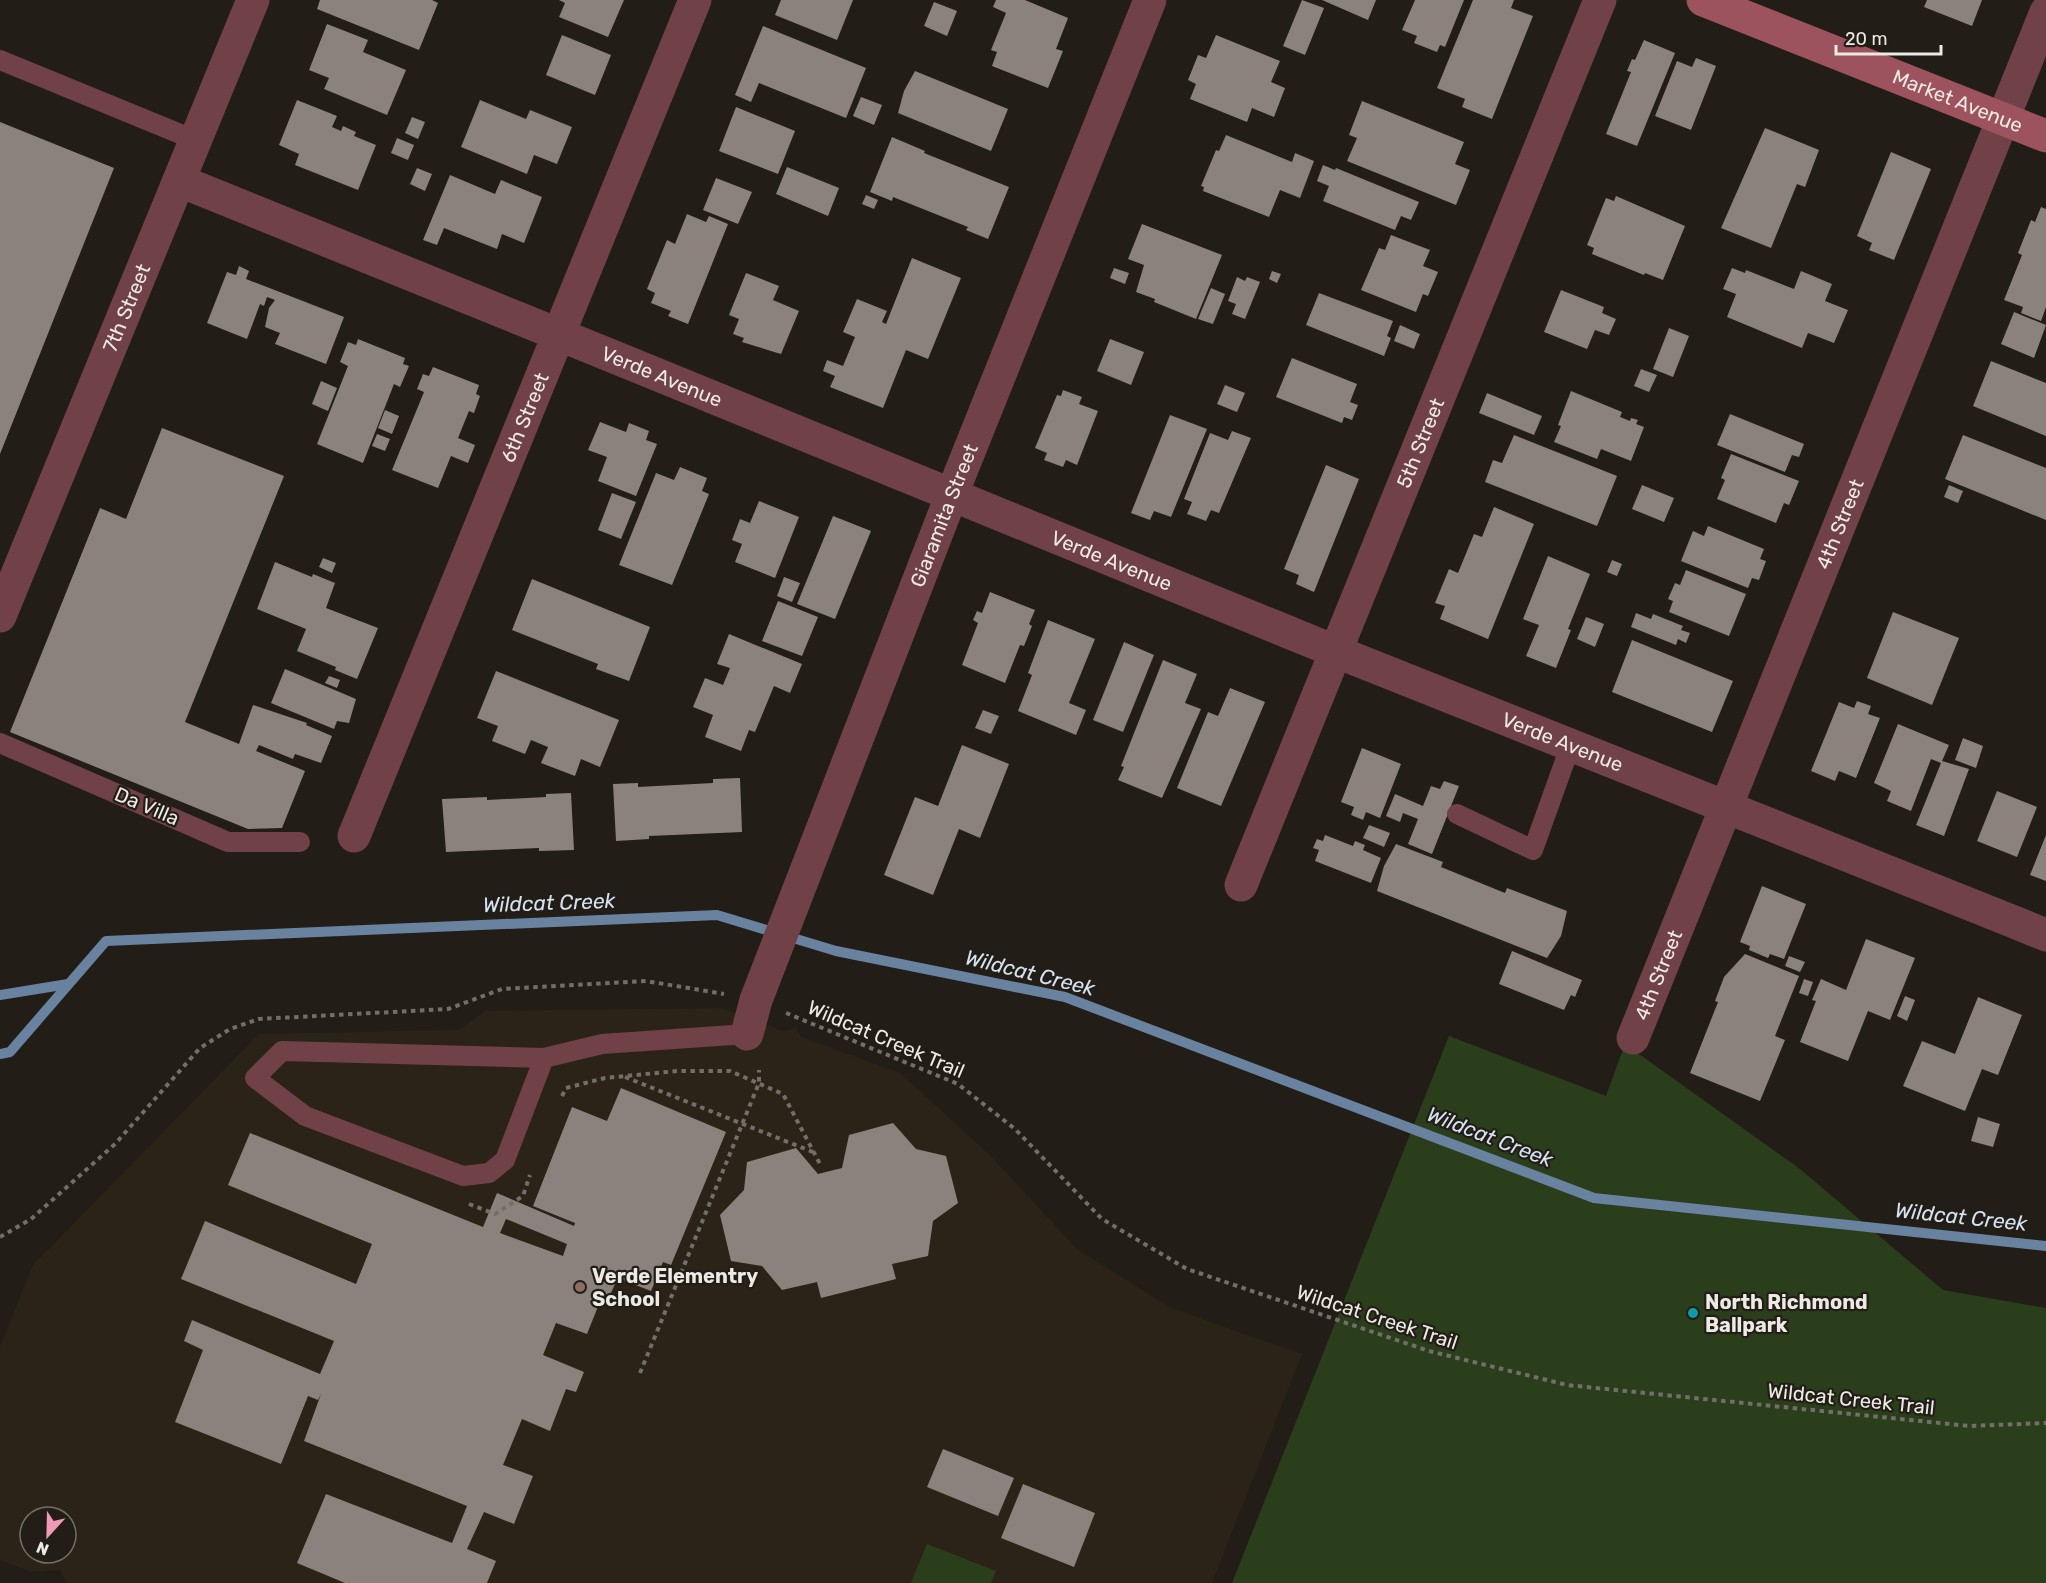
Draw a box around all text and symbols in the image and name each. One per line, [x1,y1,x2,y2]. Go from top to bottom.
scale bar [1836,18,1941,56]
text: 20 m [1845,28,1887,50]
street label: Market Avenue [1889,64,2026,138]
street label: 7th Street [98,260,155,356]
street label: Verde Avenue [598,341,726,412]
street label: 6th Street [496,369,554,466]
street label: 5th Street [1391,394,1449,491]
street label: Giaramita Street [905,440,983,591]
street label: 4th Street [1811,475,1869,573]
street label: Verde Avenue [1048,525,1175,596]
street label: Verde Avenue [1499,707,1627,777]
street label: Da Villa [111,782,183,830]
water label: Wildcat Creek [482,888,617,917]
street label: 4th Street [1629,926,1687,1024]
water label: Wildcat Creek [963,944,1099,1001]
street label: Wildcat Creek Trail [804,995,968,1083]
water label: Wildcat Creek [1424,1101,1558,1172]
water label: Wildcat Creek [1894,1197,2029,1236]
place label: Verde Elementry School [592,1264,758,1311]
marker: Verde Elementry School [573,1280,587,1294]
street label: Wildcat Creek Trail [1293,1280,1461,1354]
place label: North Richmond Ballpark [1705,1290,1868,1337]
marker: North Richmond Ballpark [1686,1306,1700,1320]
street label: Wildcat Creek Trail [1766,1378,1936,1420]
north arrow [18,1505,78,1565]
text: N [34,1537,51,1559]

